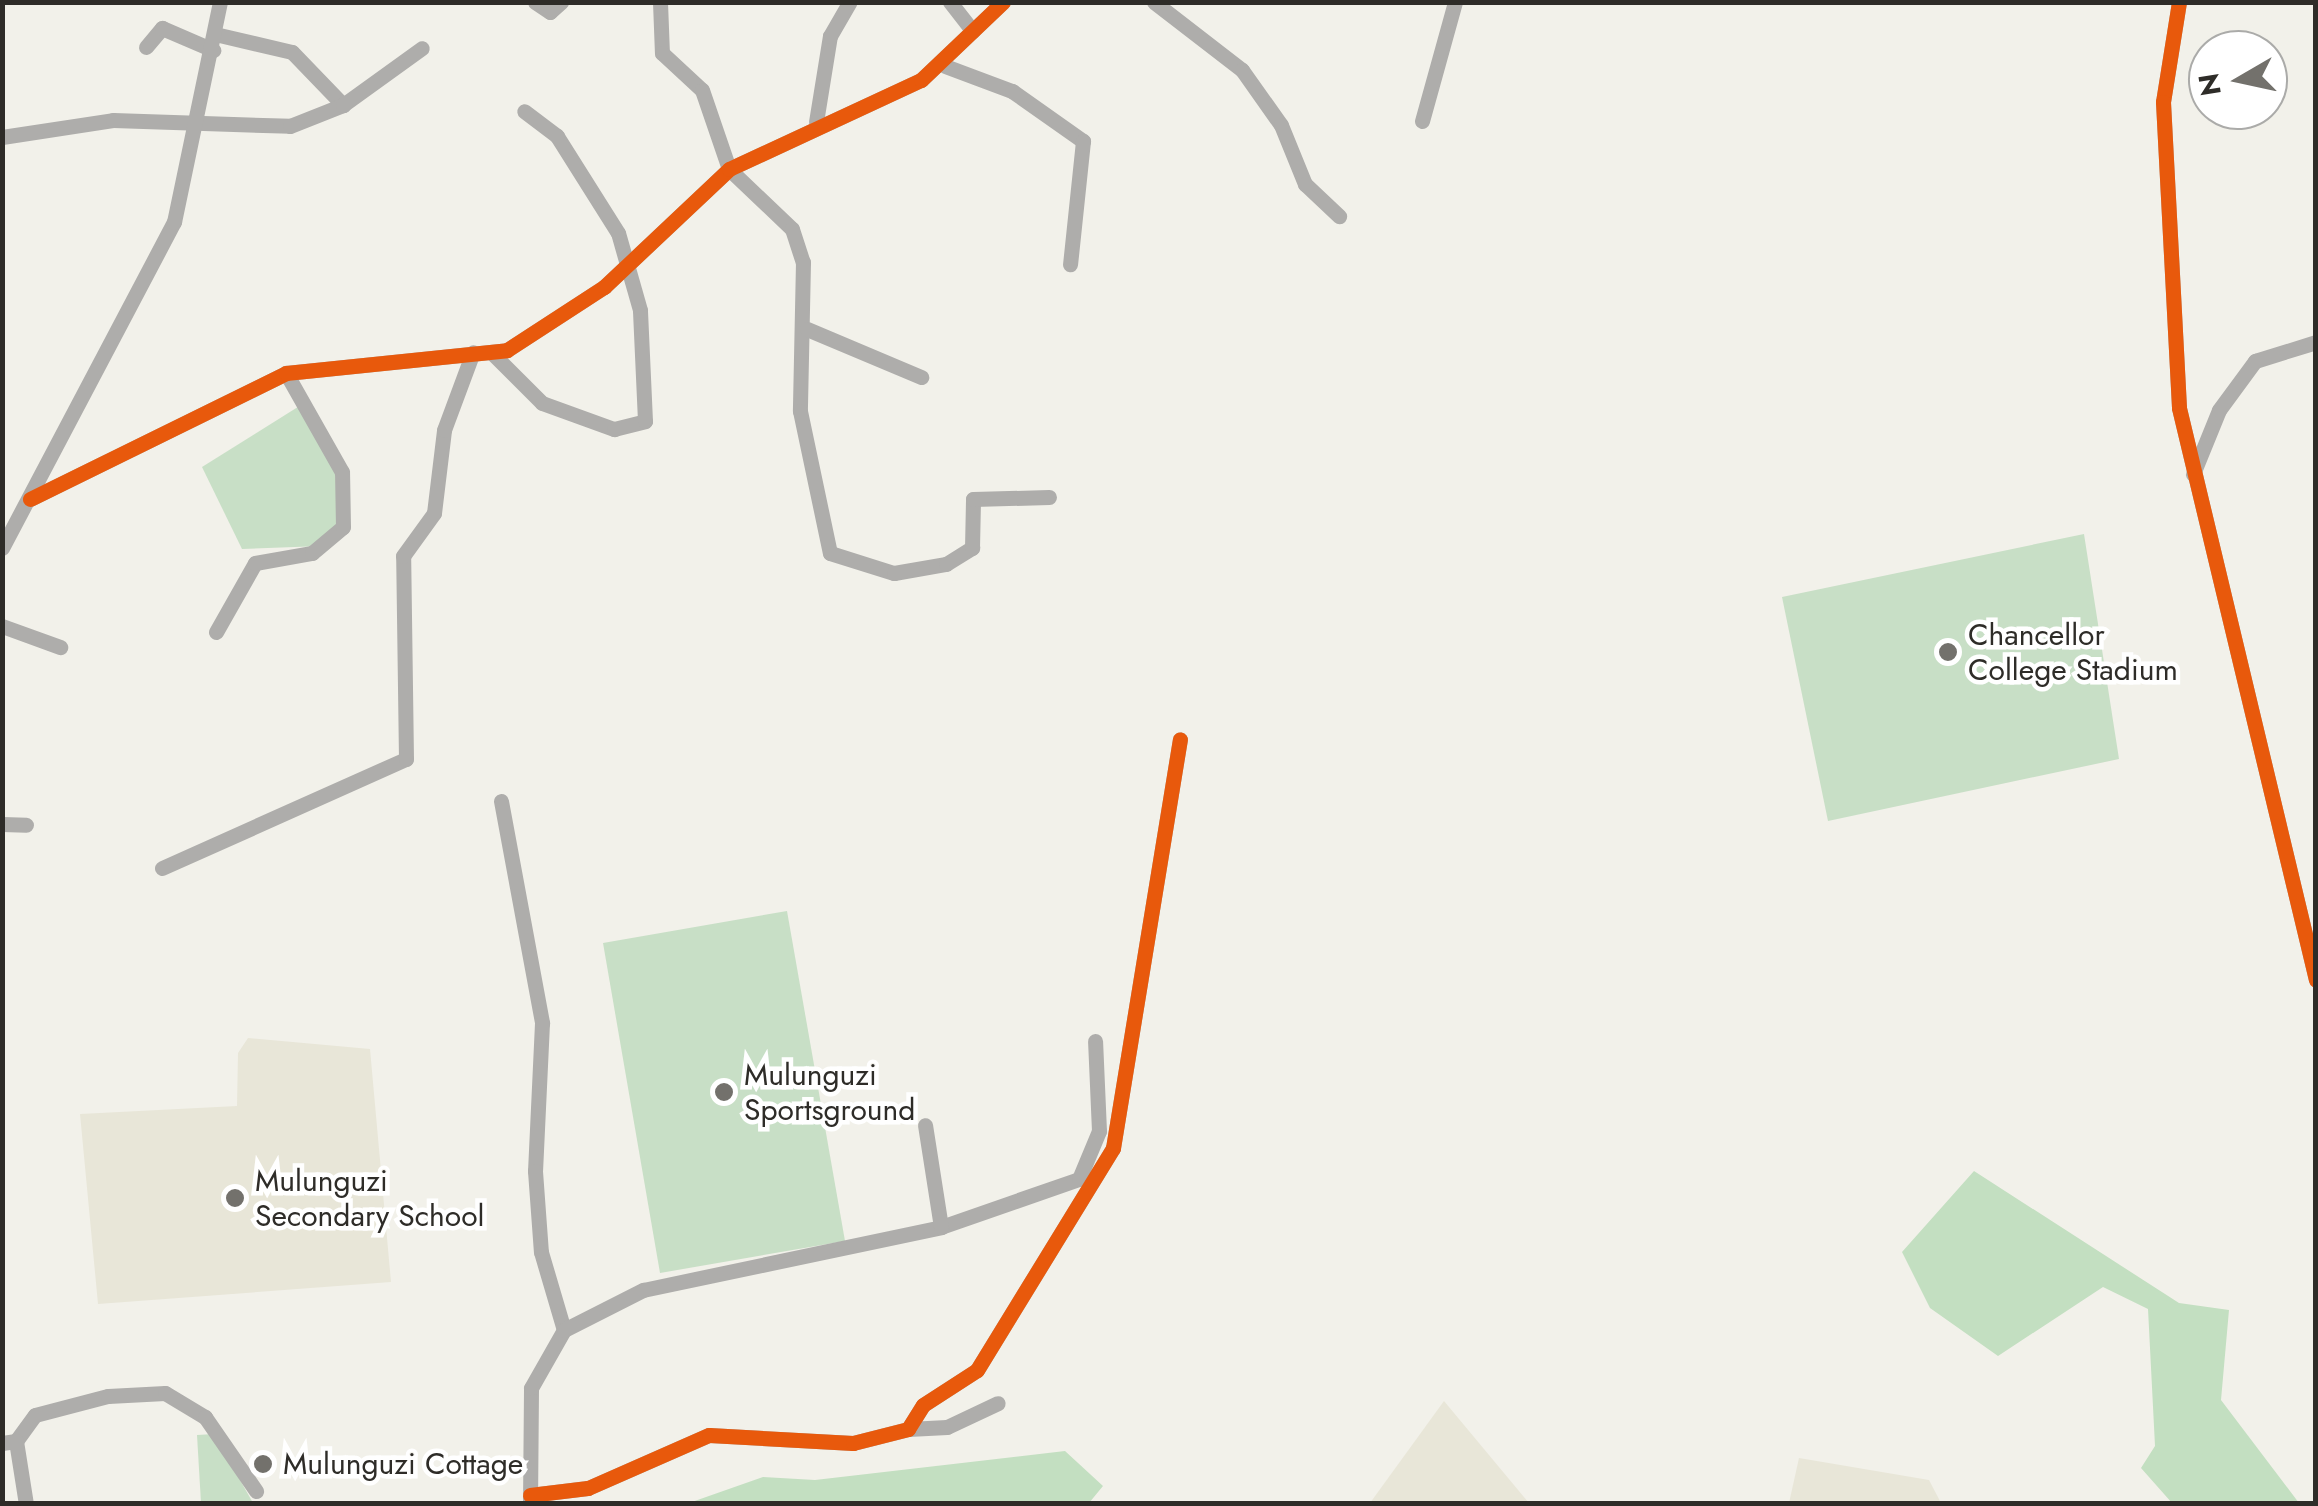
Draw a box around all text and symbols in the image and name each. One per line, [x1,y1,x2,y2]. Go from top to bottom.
north arrow [2188,30,2288,130]
text: N [2188,70,2232,99]
place label: Chancellor College Stadium [1968,617,2178,688]
marker: Chancellor College Stadium [1937,641,1959,663]
place label: Mulunguzi Sportsground [744,1057,915,1128]
marker: Mulunguzi Sportsground [713,1081,735,1103]
place label: Mulunguzi Secondary School [255,1163,484,1234]
marker: Mulunguzi Secondary School [224,1187,246,1209]
place label: Mulunguzi Cottage [283,1446,523,1482]
marker: Mulunguzi Cottage [252,1453,274,1475]

